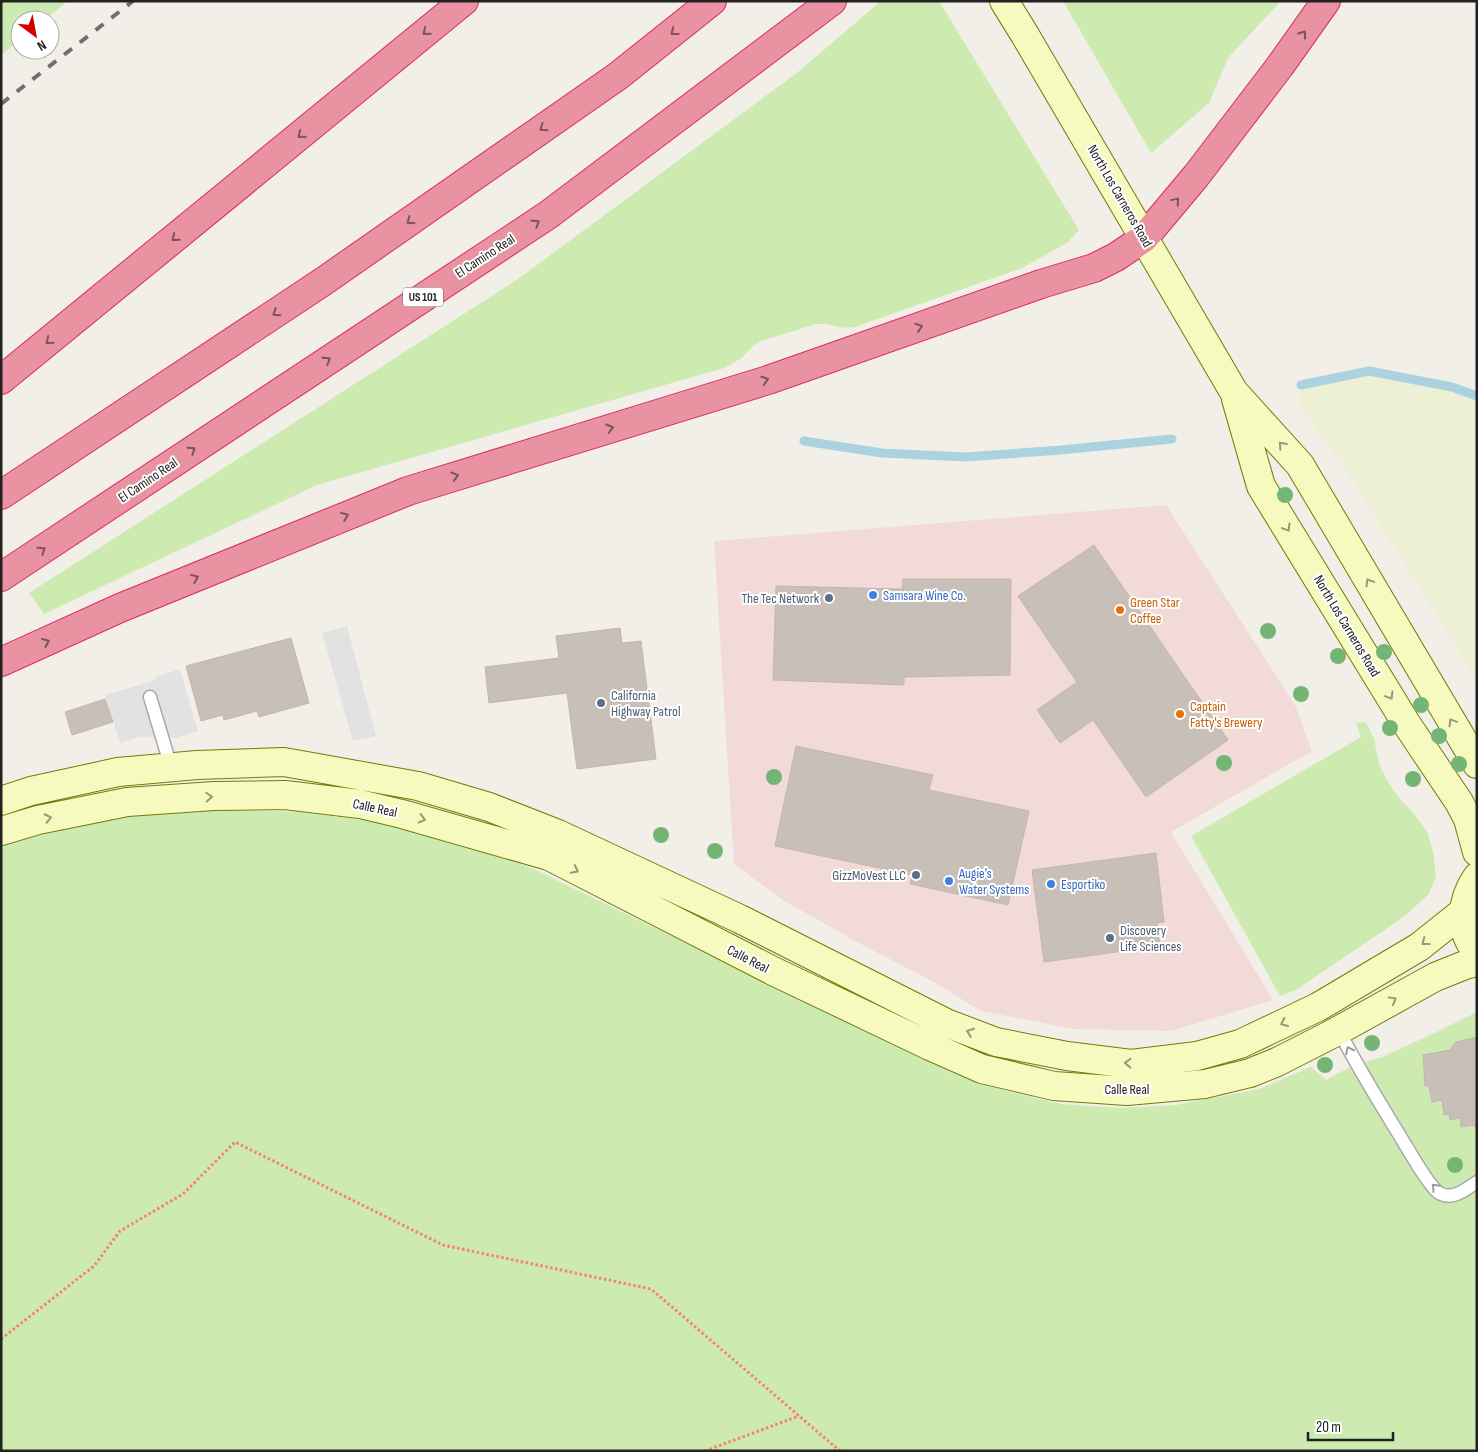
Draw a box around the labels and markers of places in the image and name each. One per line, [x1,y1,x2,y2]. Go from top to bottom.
place label: Samsara Wine Co. [883,587,966,604]
marker: Samsara Wine Co. [867,589,879,601]
place label: The Tec Network [741,590,820,607]
marker: The Tec Network [823,592,835,604]
place label: Green Star Coffee [1130,594,1180,627]
marker: Green Star Coffee [1114,604,1126,616]
place label: California Highway Patrol [611,687,680,720]
marker: California Highway Patrol [595,697,607,709]
place label: Captain Fatty's Brewery [1190,698,1263,731]
marker: Captain Fatty's Brewery [1174,708,1186,720]
place label: Augie's Water Systems [958,865,1029,898]
place label: GizzMoVest LLC [832,867,906,884]
marker: GizzMoVest LLC [910,869,922,881]
marker: Augie's Water Systems [943,875,955,887]
place label: Esportiko [1061,876,1106,893]
marker: Esportiko [1045,878,1057,890]
place label: Discovery Life Sciences [1120,922,1181,955]
marker: Discovery Life Sciences [1104,932,1116,944]

